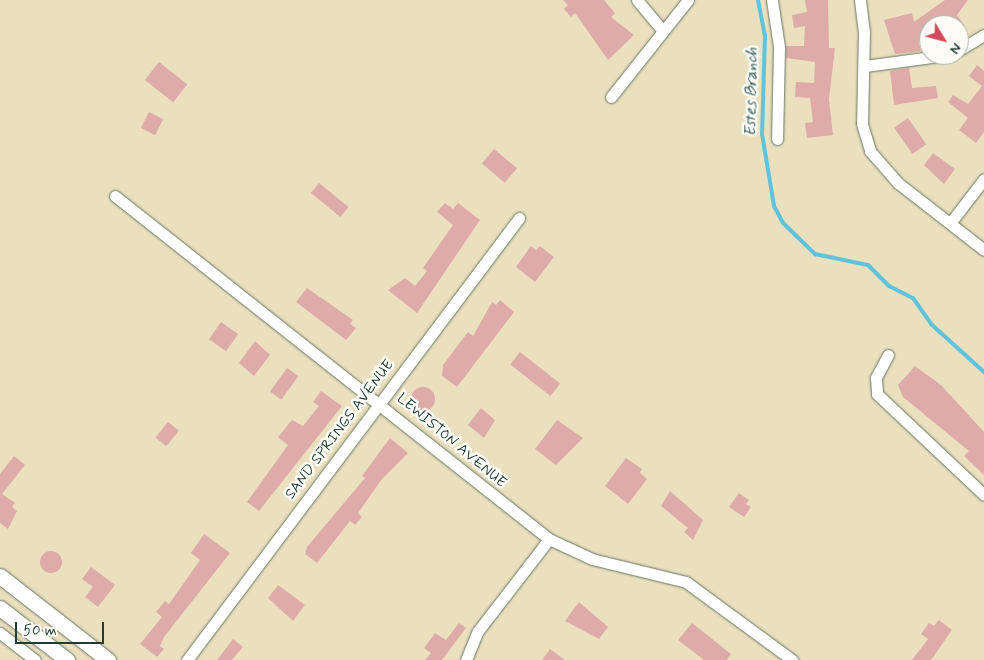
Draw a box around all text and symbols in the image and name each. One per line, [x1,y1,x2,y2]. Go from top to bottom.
north arrow [919,15,969,65]
text: N [945,39,965,58]
water label: Estes Branch [742,45,762,139]
street label: SAND SPRINGS AVENUE [282,357,398,503]
street label: LEWISTON AVENUE [393,390,509,492]
scale bar [18,612,106,644]
text: 50 m [23,621,57,641]

